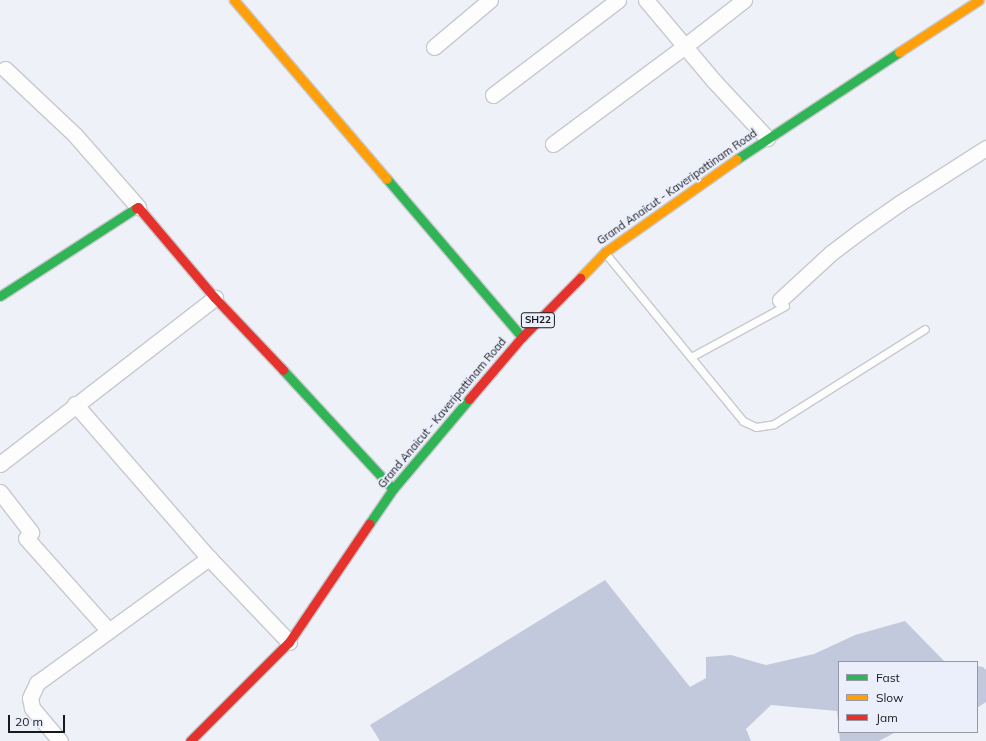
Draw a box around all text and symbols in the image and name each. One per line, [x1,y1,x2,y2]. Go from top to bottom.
street label: Grand Anaicut - Kaveripattinam Road [595,126,759,248]
road number: SH22 [520,312,556,328]
street label: Grand Anaicut - Kaveripattinam Road [375,335,509,491]
legend [838,661,978,733]
text: Fast [876,670,900,685]
text: Slow [876,690,904,705]
scale bar [10,707,67,733]
text: Jam [876,710,898,725]
text: 20 m [15,714,43,729]

